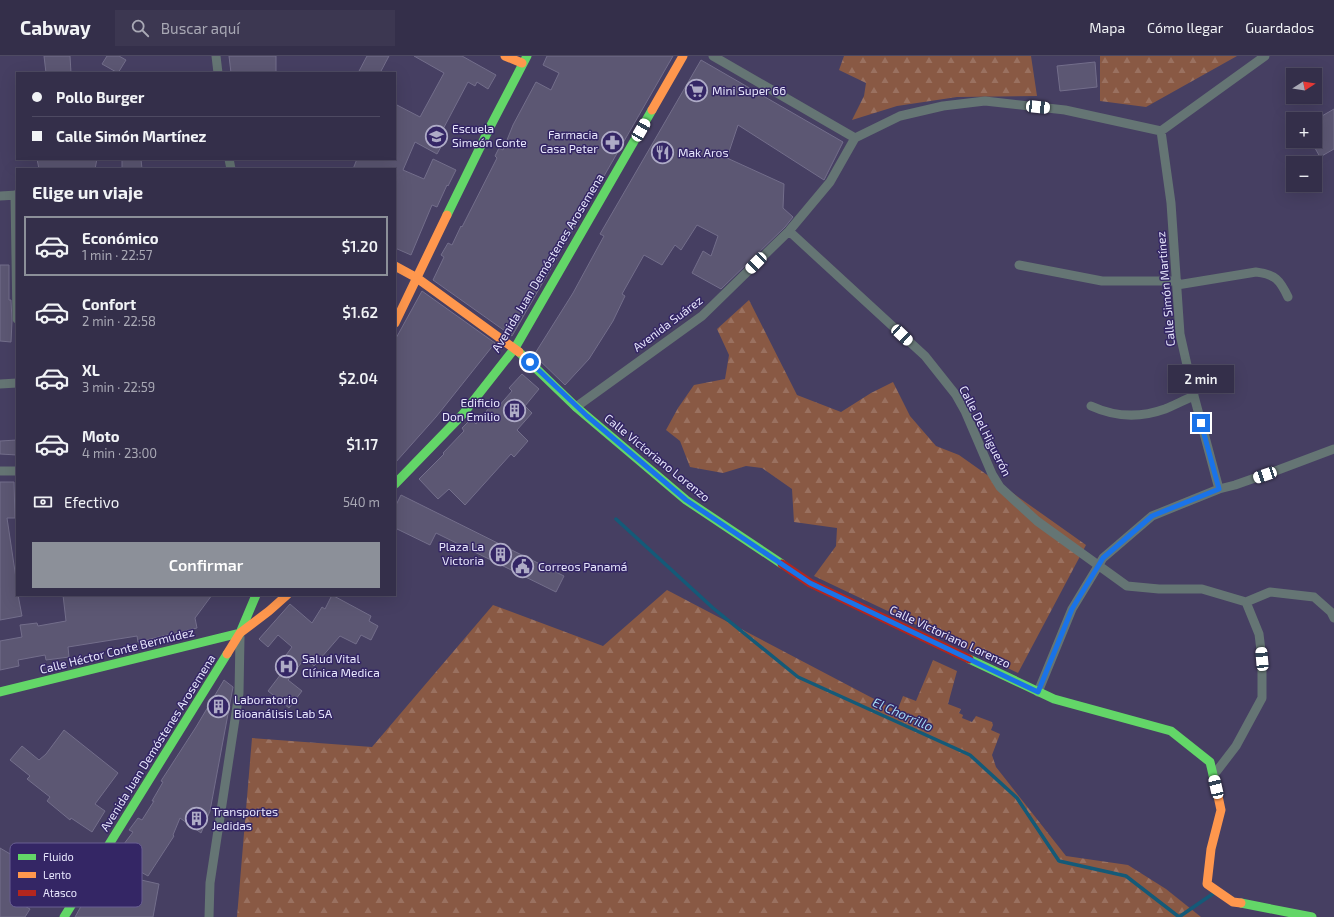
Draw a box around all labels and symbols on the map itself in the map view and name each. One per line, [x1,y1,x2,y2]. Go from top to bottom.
north arrow [1286,68,1322,104]
supermarket icon: Mini Super 66 [684,78,710,104]
place label: Mini Super 66 [712,83,786,97]
car [1025,100,1051,114]
car [630,117,652,143]
place label: Escuela Simeón Conte [452,121,527,149]
school or university icon: Escuela Simeón Conte [423,123,449,149]
place label: Farmacia Casa Peter [540,127,598,155]
pharmacy icon: Farmacia Casa Peter [600,129,626,155]
restaurant icon: Mak Aros [650,140,676,166]
place label: Mak Aros [678,145,729,159]
street label: Avenida Juan Demóstenes Arosemena [488,171,606,354]
street label: Calle Simón Martínez [1153,231,1177,347]
car [743,250,769,276]
street label: Avenida Suárez [630,293,705,354]
car [889,322,915,348]
route start [521,353,539,371]
callout: 2 min [1168,365,1234,393]
street label: Calle Del Higuerón [957,383,1015,478]
place label: Edificio Don Emilio [442,395,500,423]
building icon: Edificio Don Emilio [502,397,528,423]
street label: Calle Victoriano Lorenzo [602,410,713,504]
route end [1192,414,1210,432]
car [1252,465,1278,485]
place label: Plaza La Victoria [439,539,484,567]
building icon: Plaza La Victoria [487,541,513,567]
public building icon: Correos Panamá [509,554,535,580]
place label: Correos Panamá [538,559,627,573]
street label: Calle Victoriano Lorenzo [888,602,1013,670]
street label: Calle Héctor Conte Bermúdez [38,624,195,676]
car [1255,647,1269,671]
place label: Salud Vital Clínica Medica [302,651,380,679]
street label: Avenida Juan Demóstenes Arosemena [97,652,218,833]
hospital icon: Salud Vital Clínica Medica [274,653,300,679]
place label: Laboratorio Bioanálisis Lab SA [234,692,333,720]
building icon: Laboratorio Bioanálisis Lab SA [206,694,232,720]
water label: El Chorrillo [870,694,936,734]
car [1207,774,1225,800]
place label: Transportes Jedidas [212,804,278,832]
building icon: Transportes Jedidas [183,806,209,832]
legend [10,843,142,907]
text: Fluido [43,850,74,863]
text: Lento [43,868,71,881]
text: Atasco [43,886,77,899]

